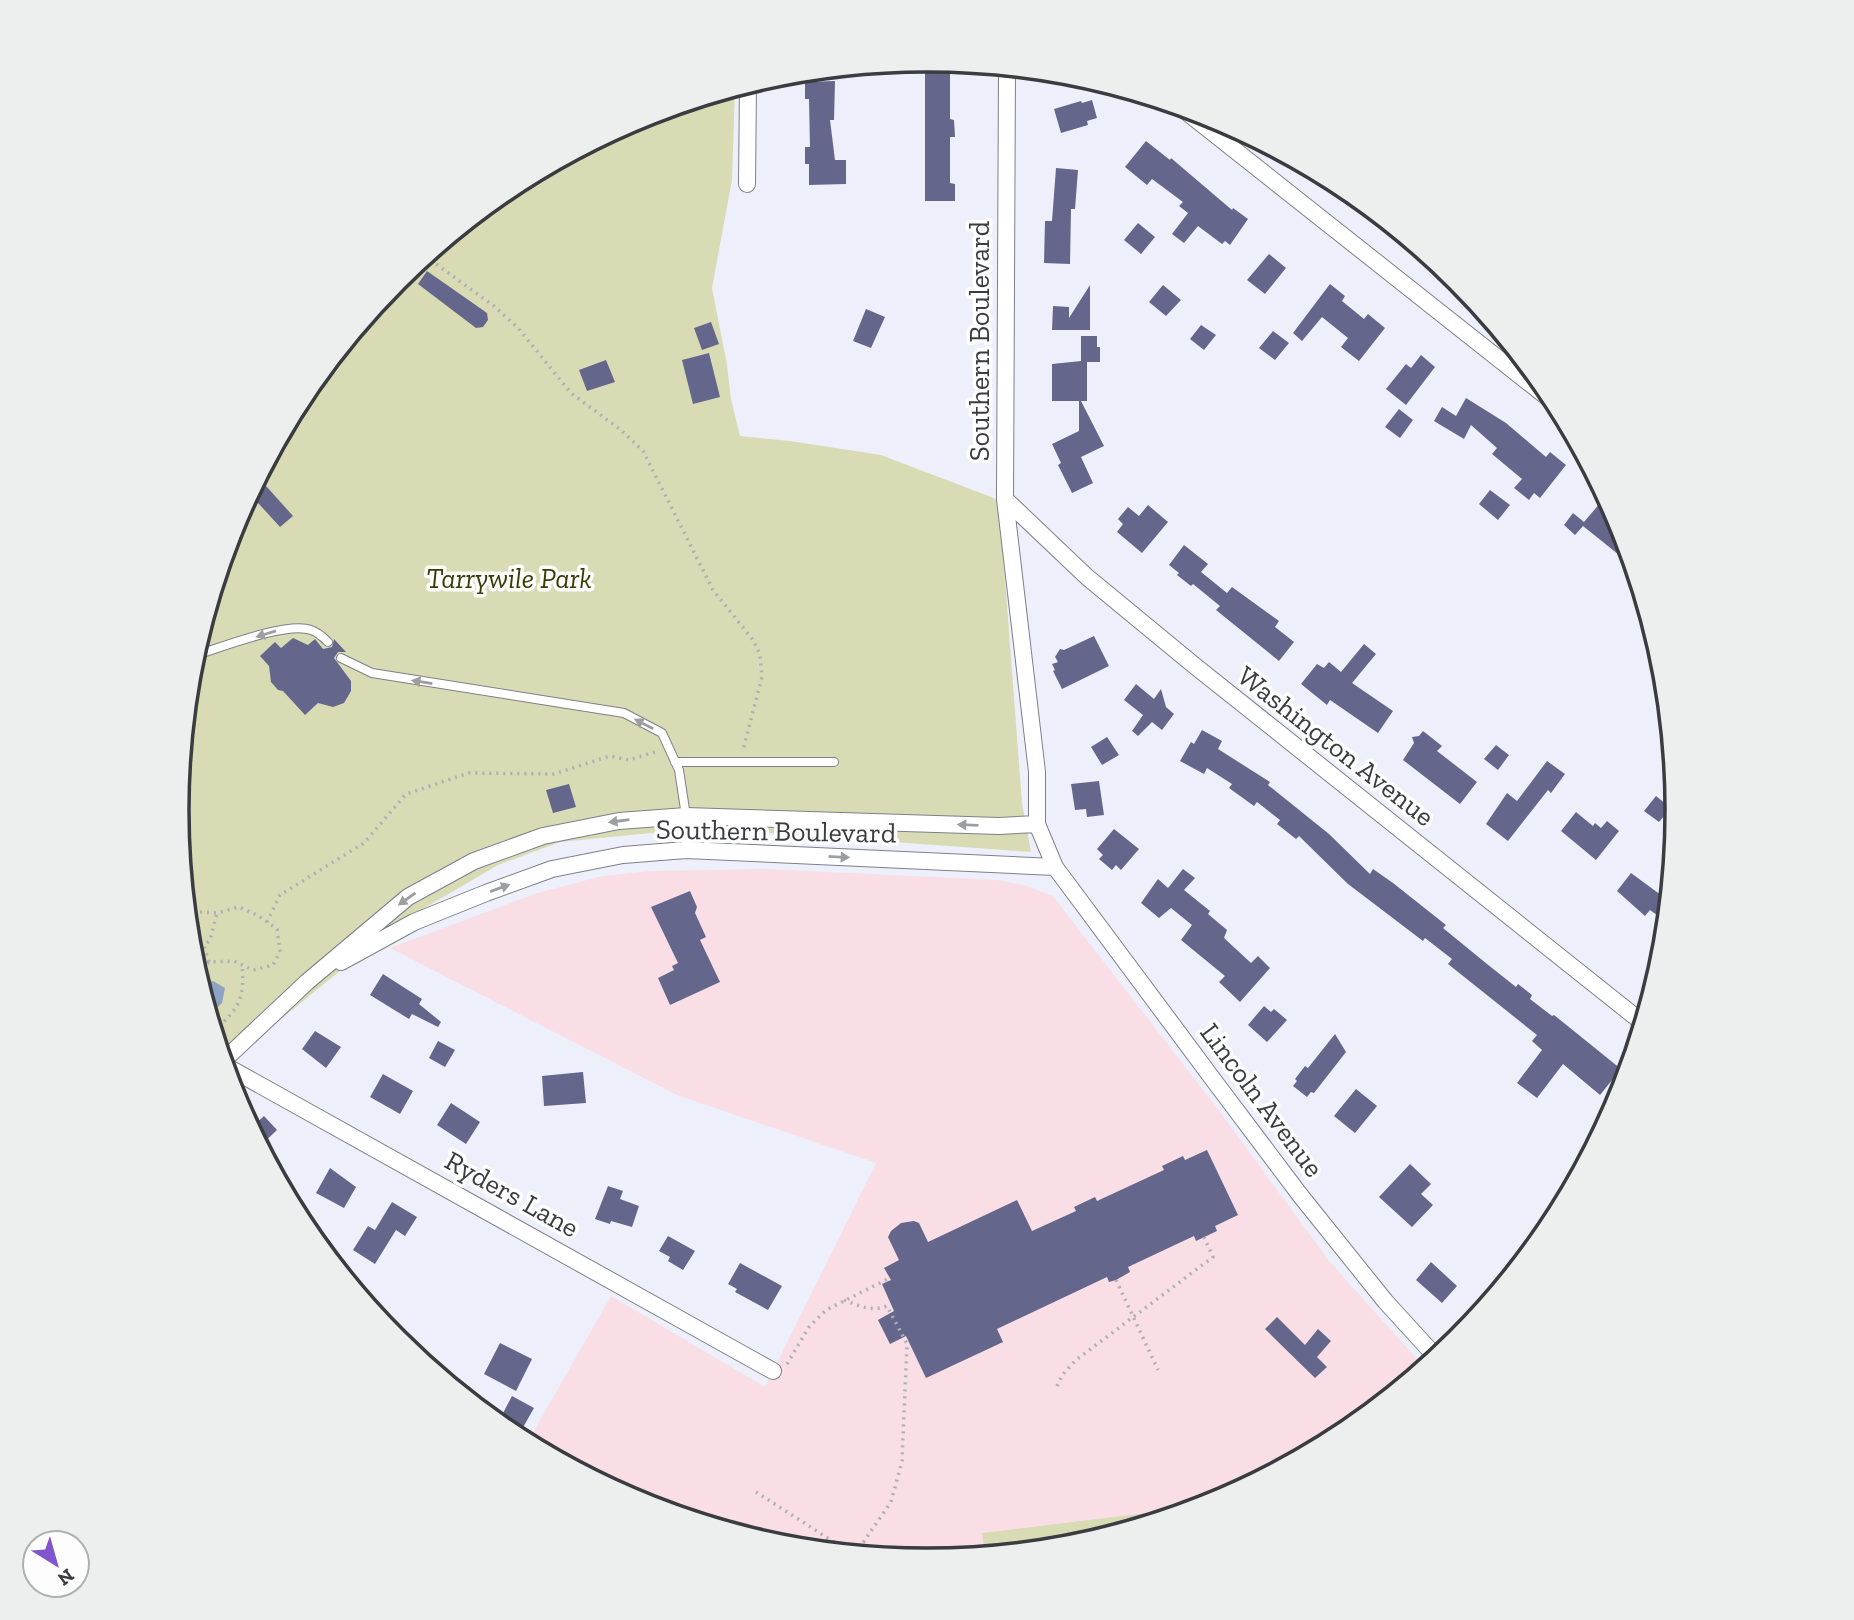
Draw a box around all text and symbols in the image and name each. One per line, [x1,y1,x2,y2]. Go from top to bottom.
street label: Southern Boulevard [963,221,996,461]
park label: Tarrywile Park [426,562,592,595]
one-way arrow [255,629,276,639]
street label: Washington Avenue [1231,659,1441,833]
one-way arrow [411,676,433,687]
one-way arrow [634,718,654,730]
street label: Southern Boulevard [656,812,896,850]
one-way arrow [608,816,630,827]
one-way arrow [957,820,979,831]
one-way arrow [828,851,850,862]
one-way arrow [490,882,511,893]
one-way arrow [398,892,416,906]
street label: Lincoln Avenue [1193,1017,1331,1183]
street label: Ryders Lane [439,1144,585,1244]
north arrow [21,1529,91,1599]
text: N [53,1564,79,1591]

